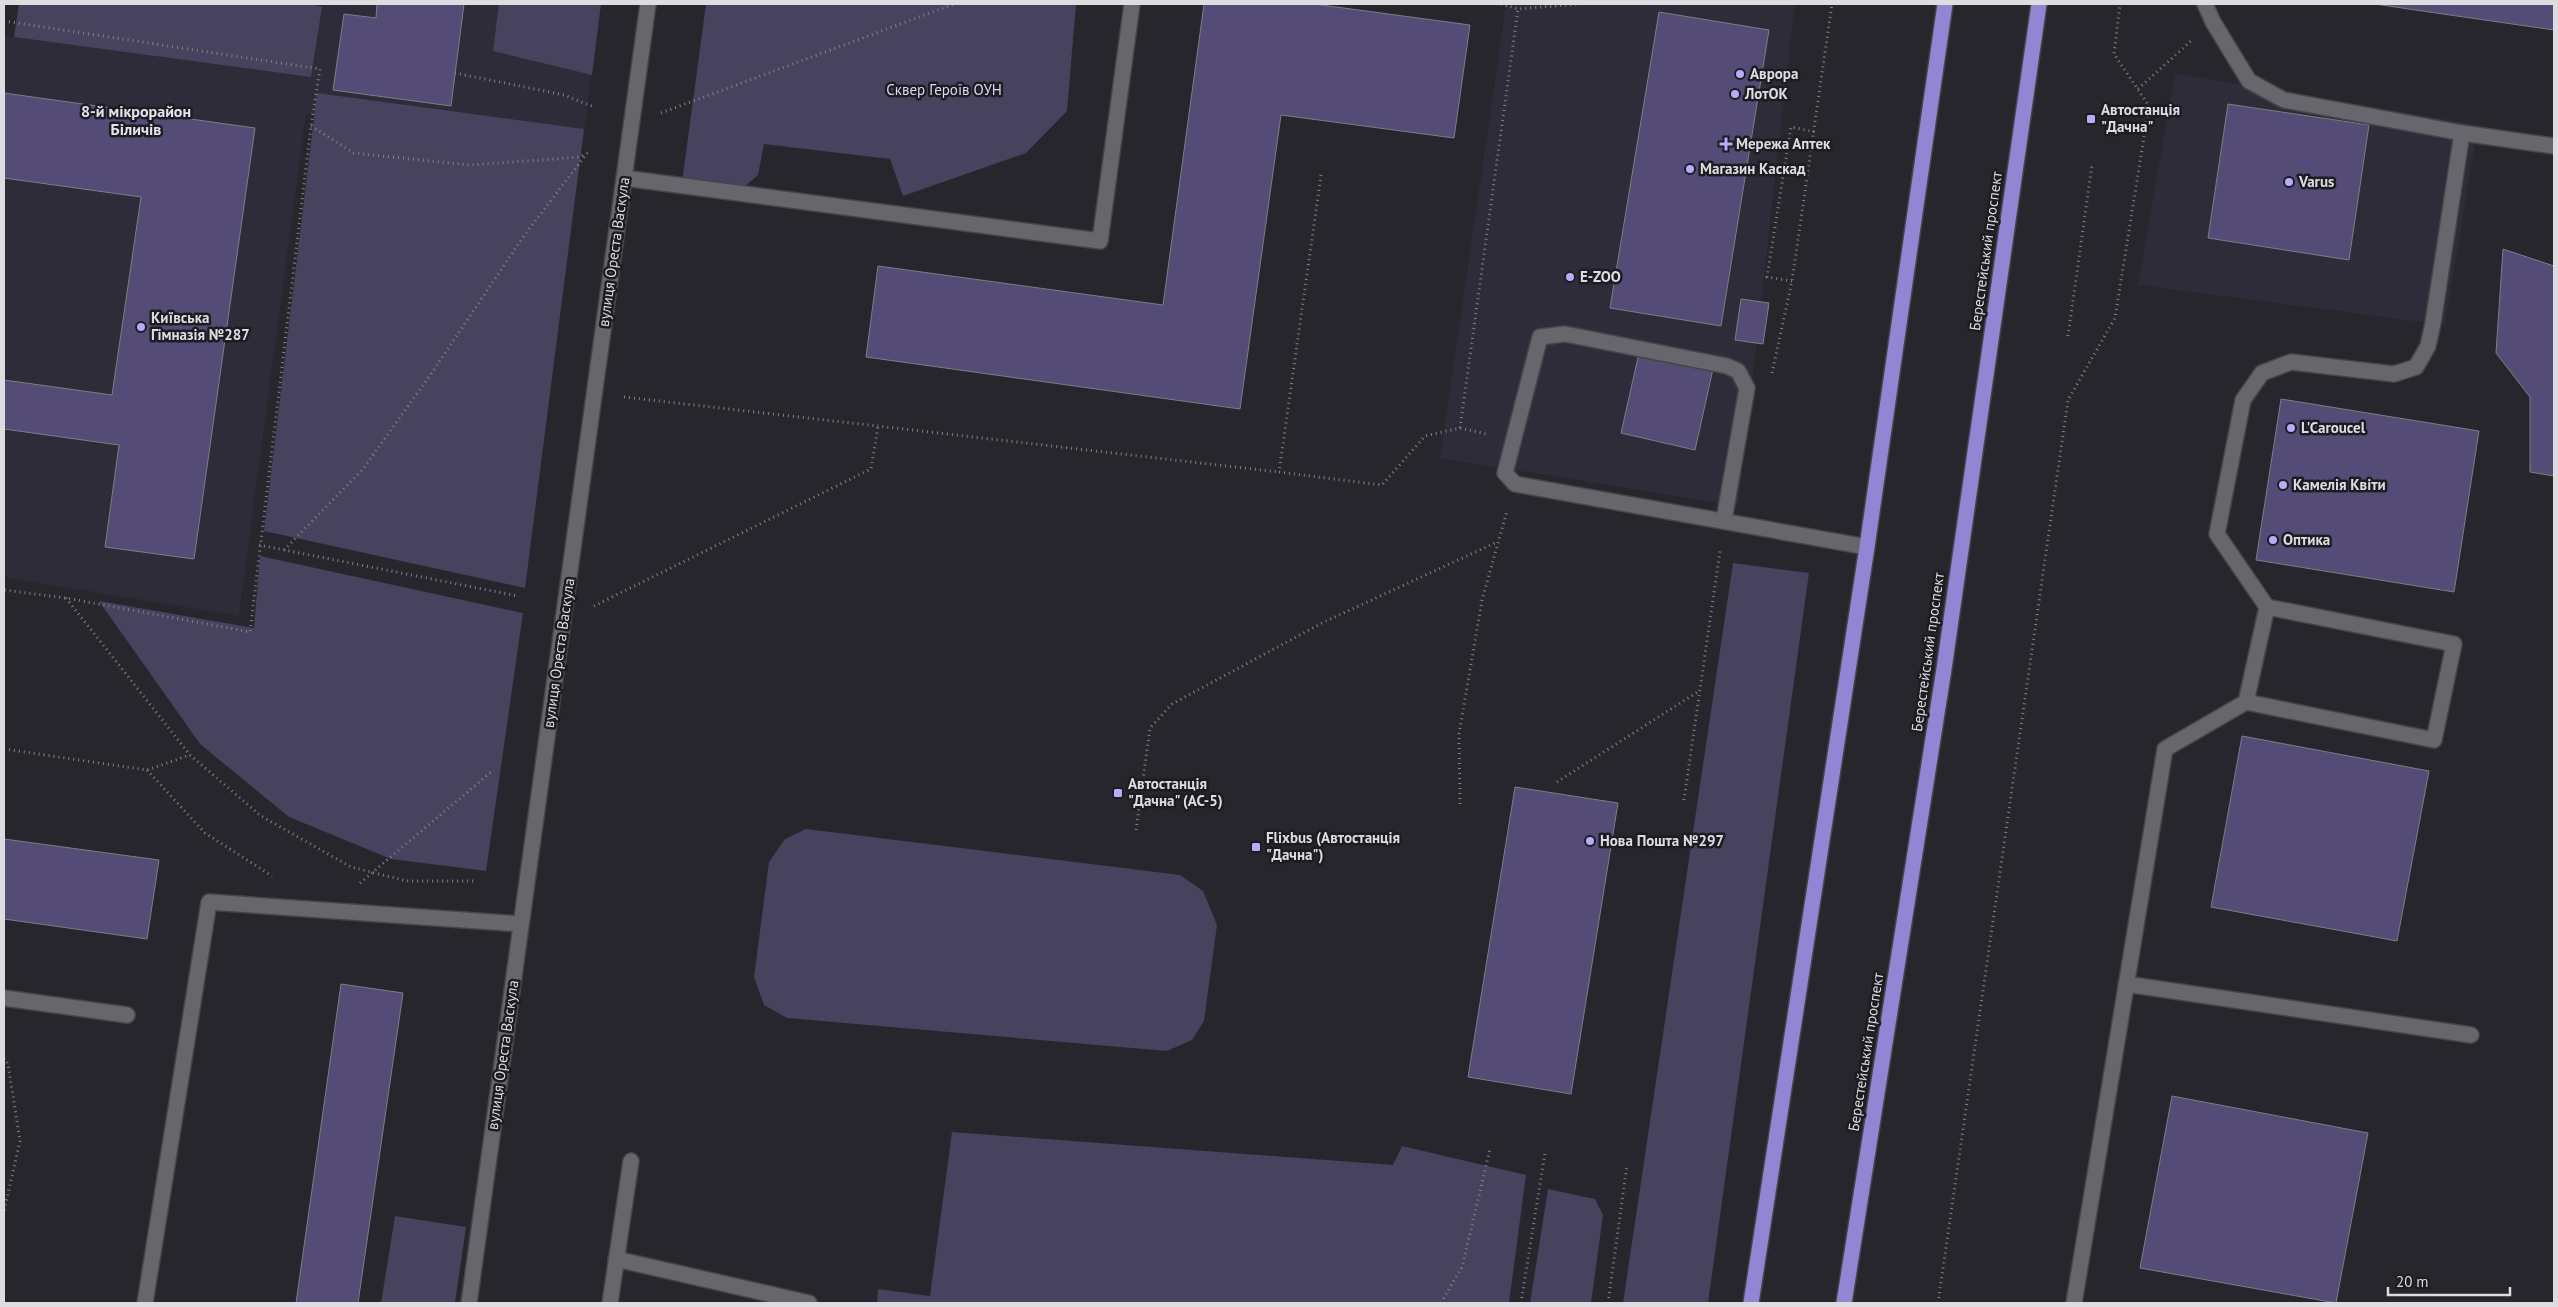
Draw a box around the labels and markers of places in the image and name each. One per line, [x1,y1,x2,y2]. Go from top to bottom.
place label: Аврора [1750,64,1798,83]
marker: Аврора [1734,68,1746,80]
place label: ЛотОК [1744,84,1789,103]
marker: ЛотОК [1729,88,1741,100]
place label: Автостанція "Дачна" [2101,100,2180,136]
marker: Автостанція "Дачна" [2085,113,2097,125]
place label: Мережа Аптек [1736,134,1831,153]
marker: Мережа Аптек [1720,138,1732,150]
place label: Магазин Каскад [1700,159,1806,178]
marker: Магазин Каскад [1684,163,1696,175]
place label: Varus [2298,172,2334,191]
marker: Varus [2283,176,2295,188]
place label: E-ZOO [1580,267,1621,286]
marker: E-ZOO [1564,271,1576,283]
place label: Київська Гімназія №287 [151,308,250,344]
marker: Київська Гімназія №287 [135,321,147,333]
place label: L'Caroucel [2301,418,2366,437]
marker: L'Caroucel [2285,422,2297,434]
place label: Камелія Квіти [2293,475,2386,494]
marker: Камелія Квіти [2277,479,2289,491]
place label: Оптика [2283,530,2330,549]
marker: Оптика [2267,534,2279,546]
place label: Автостанція "Дачна" (АС-5) [1128,774,1223,810]
marker: Автостанція "Дачна" (АС-5) [1112,787,1124,799]
place label: Flixbus (Автостанція "Дачна") [1266,828,1400,864]
place label: Нова Пошта №297 [1600,831,1724,850]
marker: Нова Пошта №297 [1584,835,1596,847]
marker: Flixbus (Автостанція "Дачна") [1250,841,1262,853]

